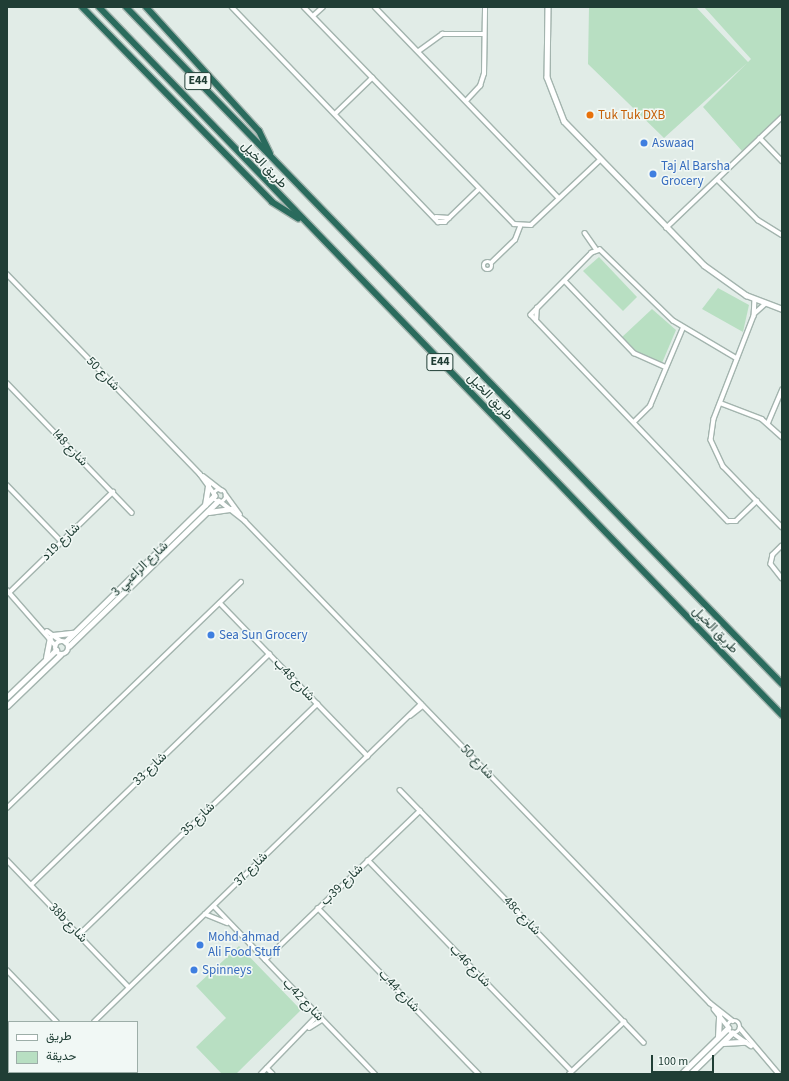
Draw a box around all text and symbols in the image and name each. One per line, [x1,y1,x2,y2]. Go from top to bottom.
road number: E44 [184,71,212,91]
place label: Tuk Tuk DXB [598,107,665,123]
marker: Tuk Tuk DXB [585,110,595,120]
place label: Aswaaq [652,135,694,151]
street label: طريق الخيل [238,138,290,192]
marker: Aswaaq [639,138,649,148]
place label: Taj Al Barsha Grocery [661,159,730,190]
marker: Taj Al Barsha Grocery [648,169,658,179]
road number: E44 [426,352,454,372]
street label: شارع 50 [83,354,123,394]
street label: طريق الخيل [464,370,516,424]
street label: شارع 48ا [49,427,91,469]
street label: شارع 19د [38,520,84,564]
street label: شارع الراعبي 3 [108,538,172,600]
street label: طريق الخيل [689,603,741,657]
place label: Sea Sun Grocery [219,627,308,643]
marker: Sea Sun Grocery [206,630,216,640]
street label: شارع 48ب [270,656,318,704]
street label: شارع 50 [457,742,497,782]
street label: شارع 33 [130,749,170,789]
street label: شارع 35 [178,799,218,839]
street label: شارع 37 [231,849,271,889]
street label: شارع 39ب [318,861,366,909]
street label: 48c شارع [500,893,544,939]
street label: 38b شارع [45,900,91,946]
place label: Mohd ahmad Ali Food Stuff [208,930,280,961]
marker: Mohd ahmad Ali Food Stuff [195,940,205,950]
street label: شارع 46ب [446,942,494,990]
place label: Spinneys [202,962,252,978]
marker: Spinneys [189,965,199,975]
street label: شارع 44ب [375,967,423,1015]
street label: شارع 42ب [279,976,327,1024]
legend [8,1021,138,1073]
text: طريق [46,1028,71,1045]
scale bar [653,1047,716,1073]
text: حديقة [46,1048,76,1065]
text: 100 m [658,1053,688,1070]

